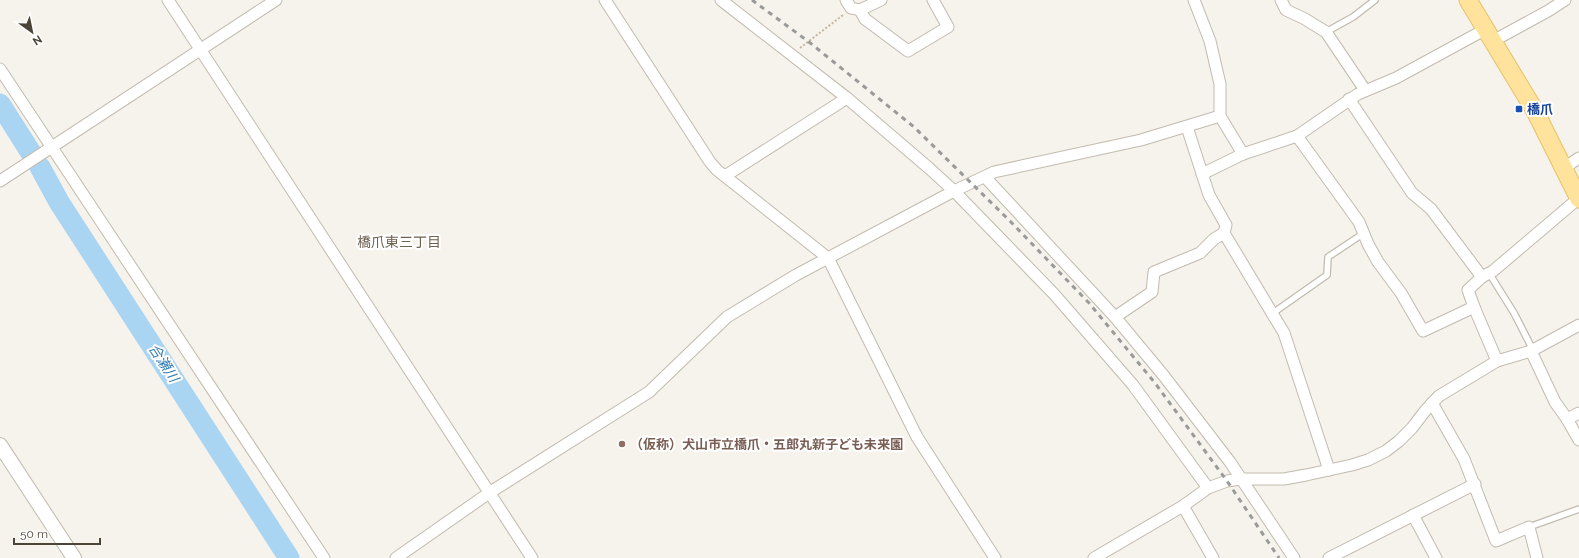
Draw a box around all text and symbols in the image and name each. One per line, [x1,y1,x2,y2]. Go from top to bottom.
north arrow [12,12,52,52]
text: N [30,32,44,48]
place label: 橋爪 [1527,102,1553,117]
marker: 橋爪 [1514,104,1524,114]
district label: 橋爪東三丁目 [357,234,441,250]
water label: 合瀬川 [146,341,183,387]
place label: （仮称）犬山市立橋爪・五郎丸新子ども未来園 [630,437,903,452]
marker: （仮称）犬山市立橋爪・五郎丸新子ども未来園 [617,439,627,449]
scale bar [14,520,100,546]
text: 50 m [20,527,48,541]

